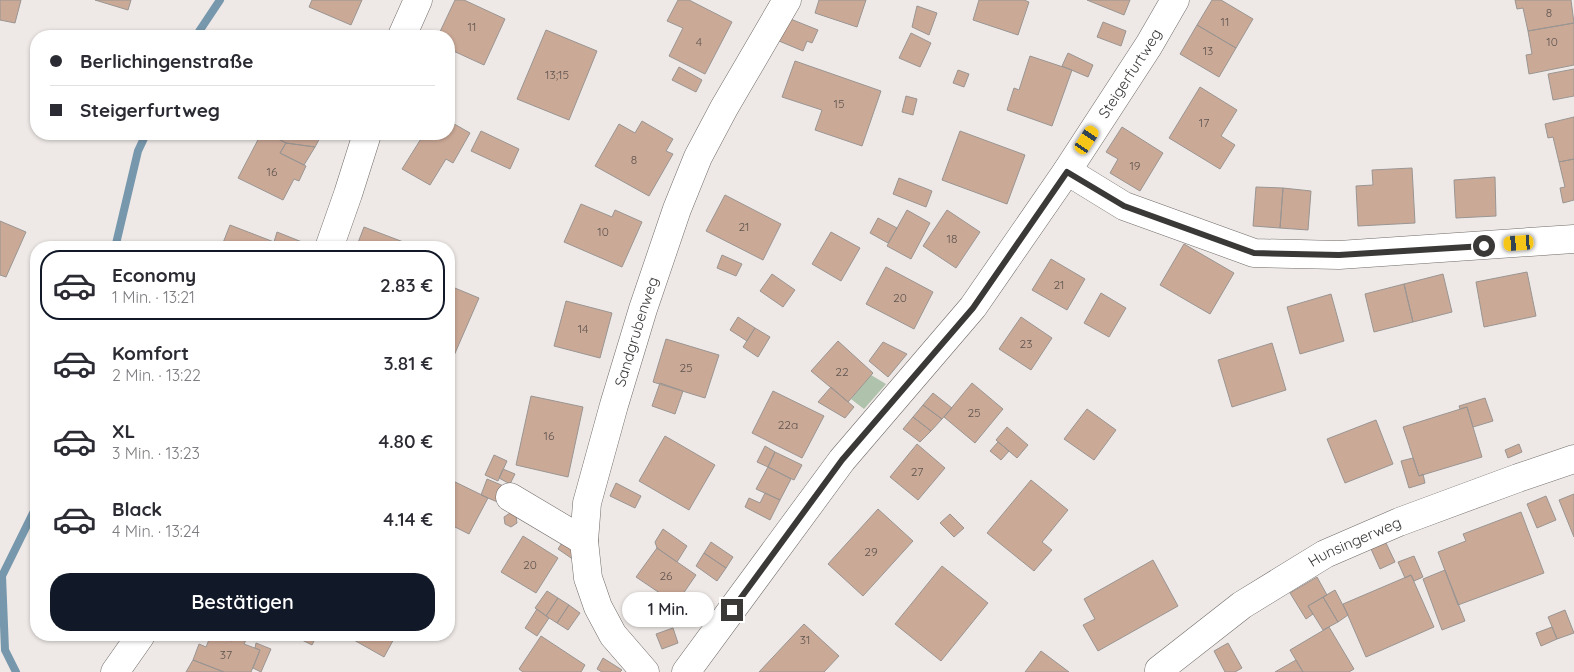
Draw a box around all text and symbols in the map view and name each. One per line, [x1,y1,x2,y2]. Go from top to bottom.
house number: 8 [1546,5,1552,20]
house number: 11 [1221,14,1229,29]
house number: 11 [468,19,476,34]
street label: Steigerfurtweg [1094,25,1165,122]
house number: 4 [696,34,702,49]
house number: 10 [1546,34,1558,49]
house number: 13 [1203,43,1213,58]
text: Berlichingenstraße [80,49,253,73]
house number: 13;15 [545,67,569,82]
house number: 15 [834,96,844,111]
text: Steigerfurtweg [80,98,220,122]
house number: 17 [1199,115,1209,130]
car [1072,123,1101,157]
house number: 8 [631,152,637,167]
house number: 19 [1129,158,1141,173]
house number: 16 [267,164,278,179]
house number: 21 [738,219,750,234]
house number: 10 [597,224,609,239]
house number: 18 [947,231,957,246]
car [1503,234,1534,252]
route start [1473,235,1495,257]
icon: car [52,263,97,308]
text: Economy [112,263,196,287]
text: 2.83 € [380,273,433,297]
street label: Sandgrubenweg [610,274,662,389]
house number: 21 [1053,277,1065,292]
text: 1 Min. · 13:21 [112,287,195,307]
house number: 20 [893,290,907,305]
house number: 14 [578,321,588,336]
house number: 23 [1020,336,1032,351]
icon: car [52,341,97,386]
text: Komfort [112,341,189,365]
text: 3.81 € [383,351,433,375]
house number: 25 [679,360,693,375]
house number: 22 [835,364,849,379]
text: 2 Min. · 13:22 [112,365,201,385]
house number: 25 [967,405,981,420]
house number: 22a [778,417,798,432]
icon: car [52,419,97,464]
text: XL [112,419,135,443]
house number: 16 [544,428,555,443]
text: 4.80 € [379,429,433,453]
text: 3 Min. · 13:23 [112,443,200,463]
house number: 27 [911,464,923,479]
icon: car [52,497,97,542]
text: Black [112,497,162,521]
text: 4.14 € [383,507,433,531]
street label: Hunsingerweg [1305,512,1404,571]
text: 4 Min. · 13:24 [112,521,200,541]
house number: 29 [864,544,878,559]
house number: 20 [523,557,537,572]
house number: 26 [659,568,673,583]
button: Bestätigen [50,573,435,631]
callout: 1 Min. [622,592,714,628]
text: 1 Min. [648,599,688,619]
route end [721,599,743,621]
house number: 31 [800,632,810,647]
house number: 37 [220,647,232,662]

